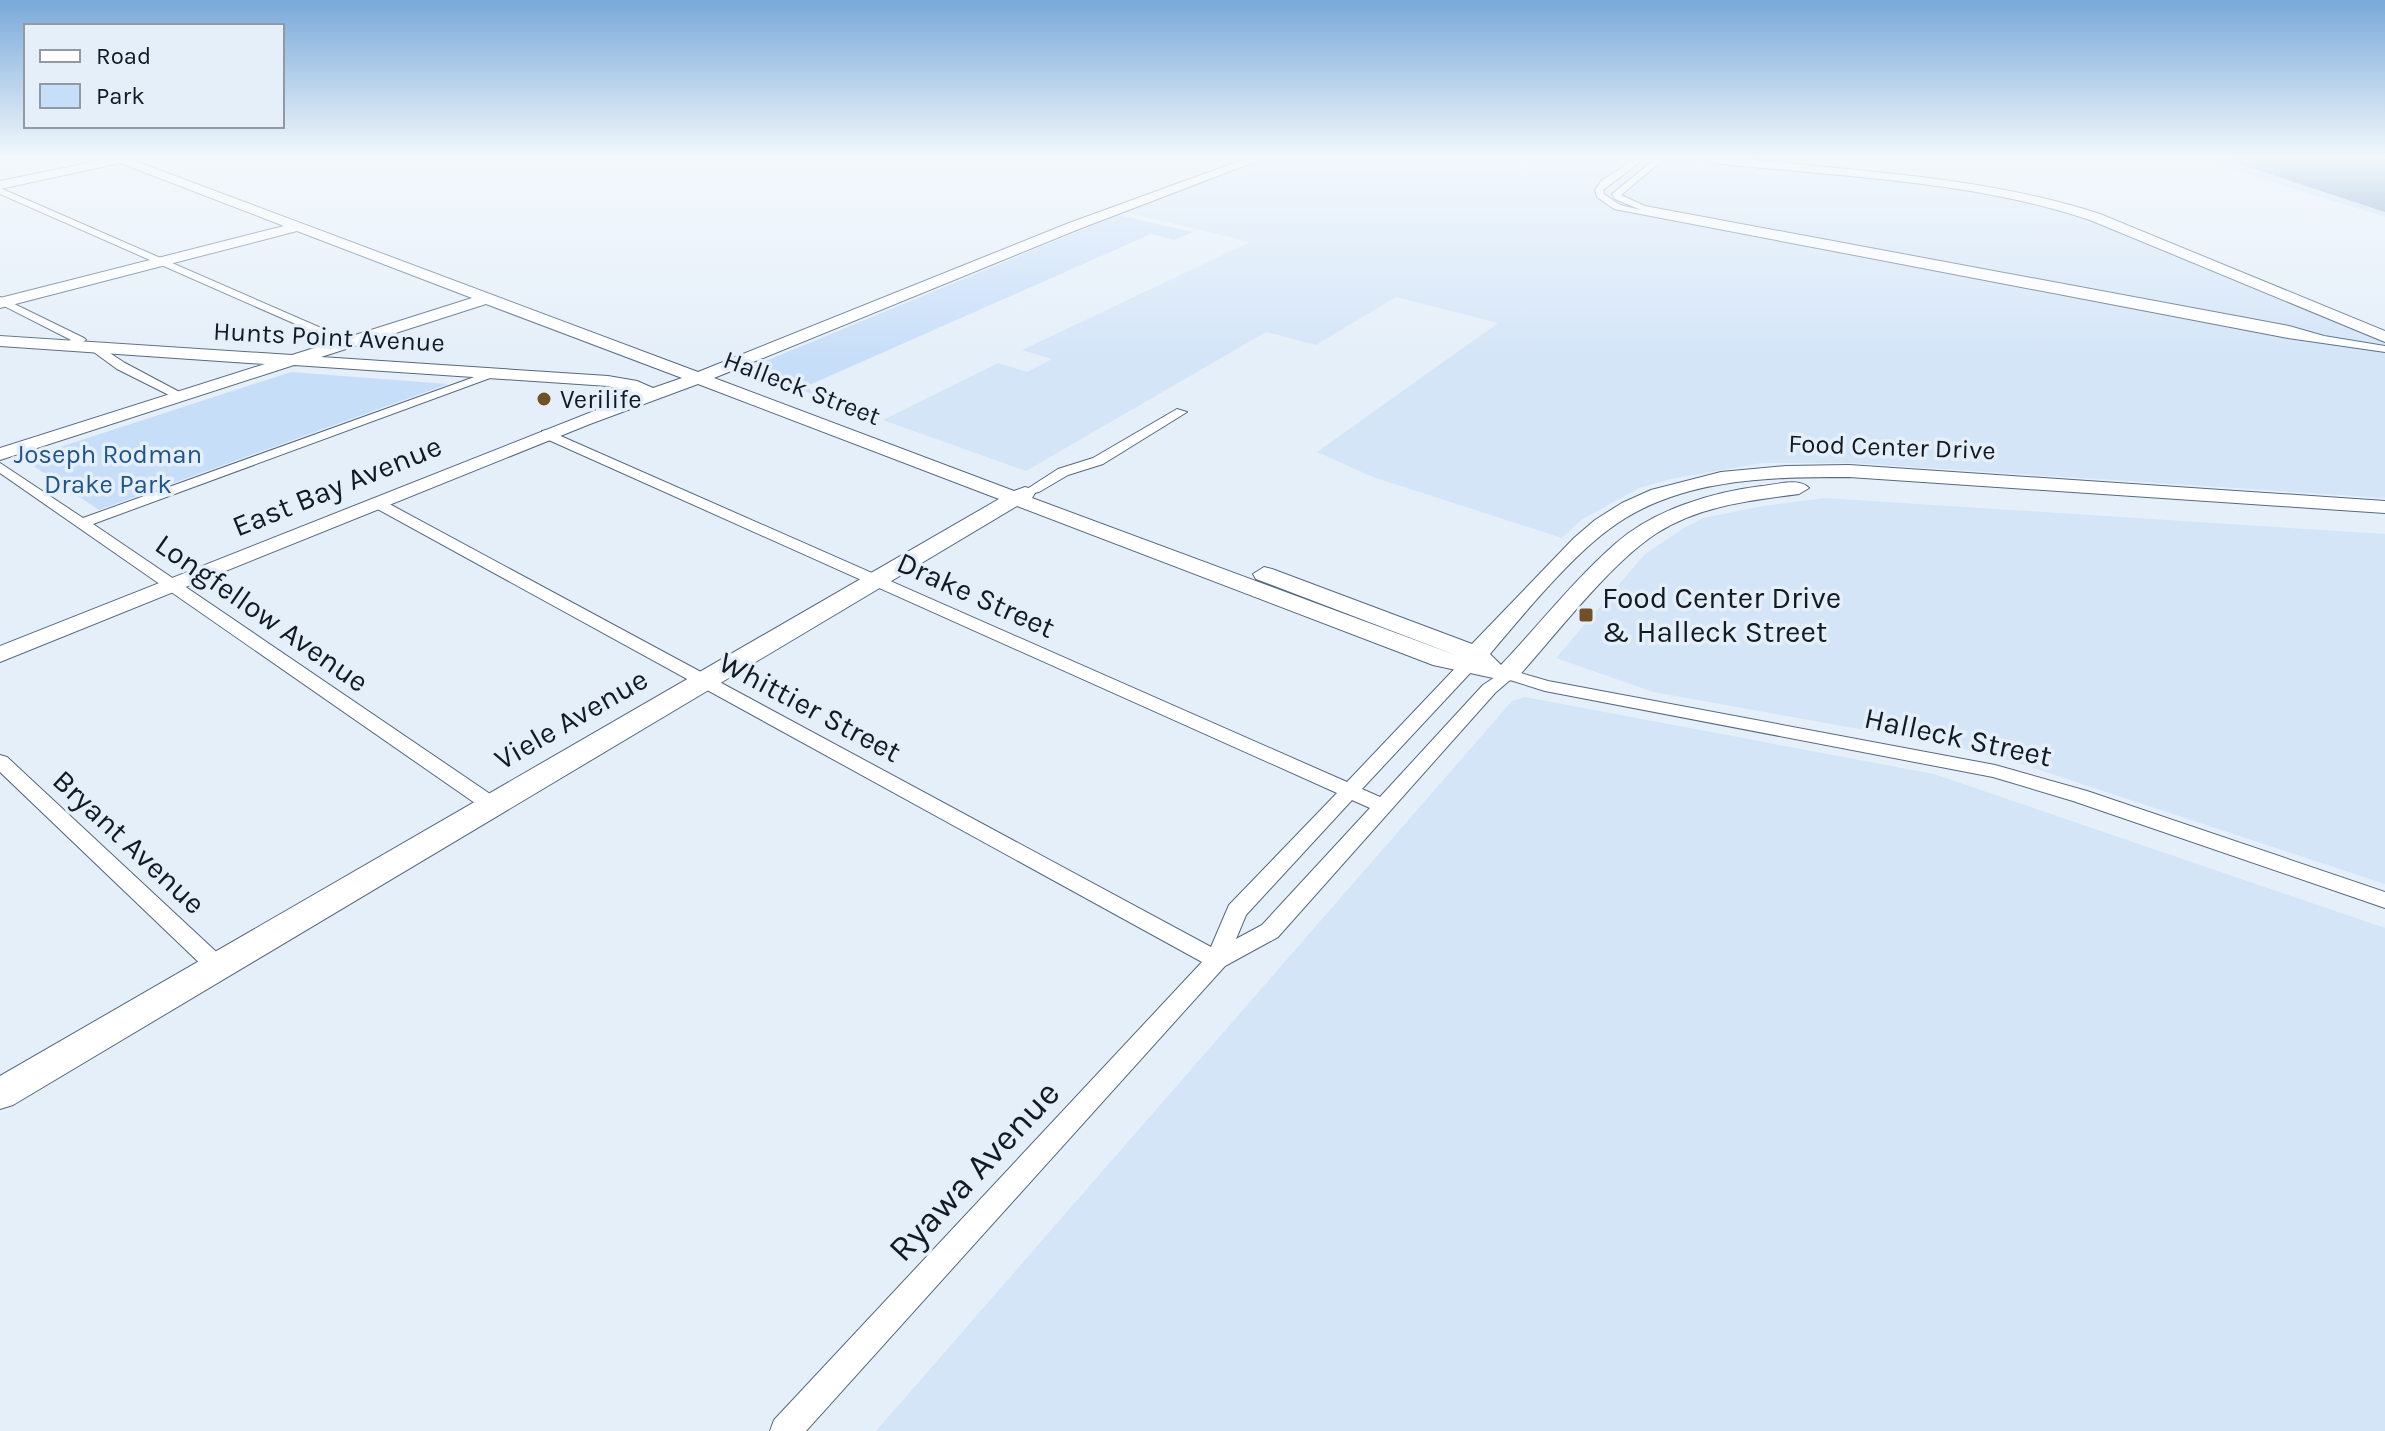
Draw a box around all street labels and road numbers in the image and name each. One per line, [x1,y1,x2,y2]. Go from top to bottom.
street label: Hunts Point Avenue [212,315,446,359]
street label: Halleck Street [719,344,885,432]
street label: East Bay Avenue [227,428,447,544]
street label: Food Center Drive [1788,428,1996,466]
street label: Longfellow Avenue [148,526,376,700]
street label: Drake Street [892,544,1060,646]
street label: Whittier Street [713,644,907,770]
street label: Viele Avenue [488,661,654,777]
street label: Halleck Street [1861,700,2055,774]
street label: Bryant Avenue [45,762,213,922]
street label: Ryawa Avenue [880,1072,1068,1270]

